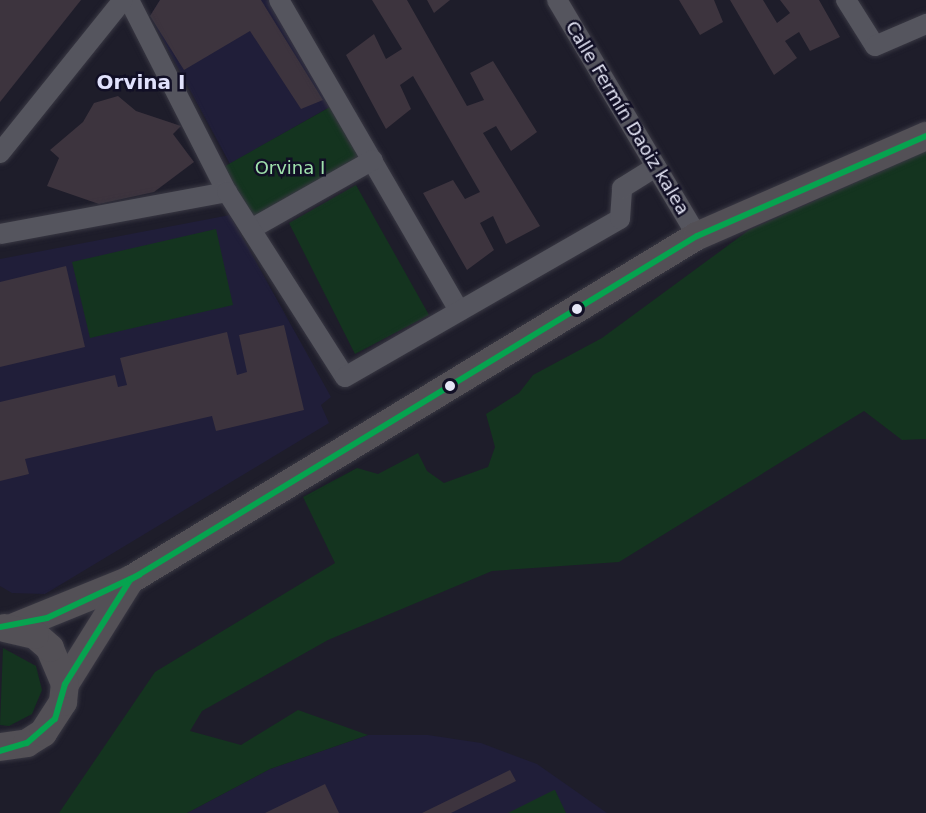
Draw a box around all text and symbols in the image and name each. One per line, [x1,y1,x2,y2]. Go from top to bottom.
street label: Calle Fermín Daoiz kalea [561,17,693,219]
district label: Orvina I [97,70,185,94]
park label: Orvina I [255,157,325,179]
unlabelled marker [571,303,583,315]
unlabelled marker [444,380,456,392]

